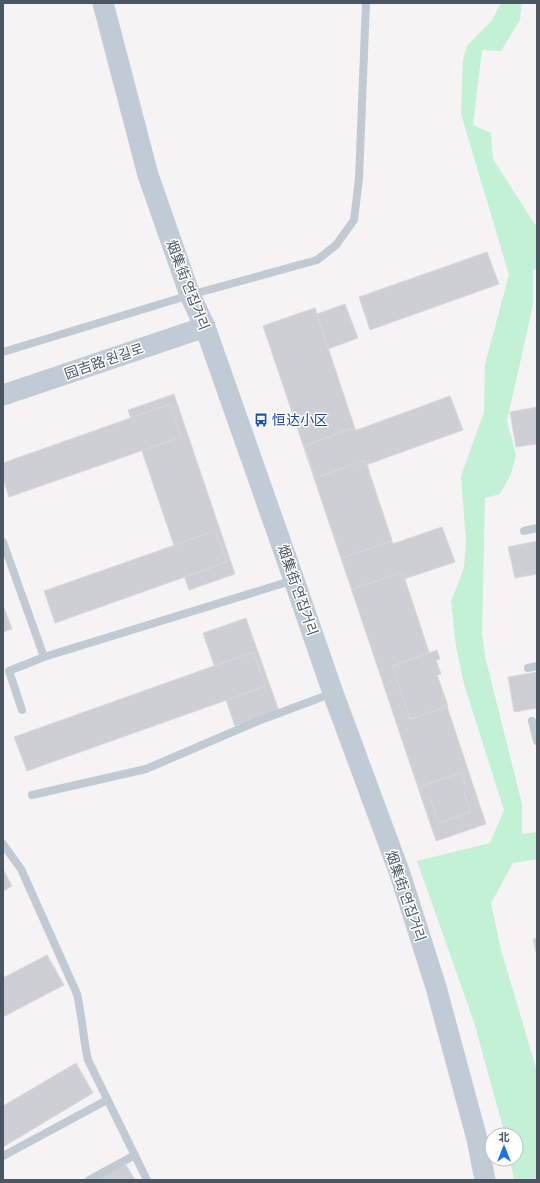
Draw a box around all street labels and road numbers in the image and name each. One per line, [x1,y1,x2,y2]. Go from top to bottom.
street label: 烟集街 연집거리 [163,238,213,332]
street label: 园吉路 원길로 [62,340,146,382]
street label: 烟集街 연집거리 [275,542,321,638]
street label: 烟集街 연집거리 [383,848,429,944]

